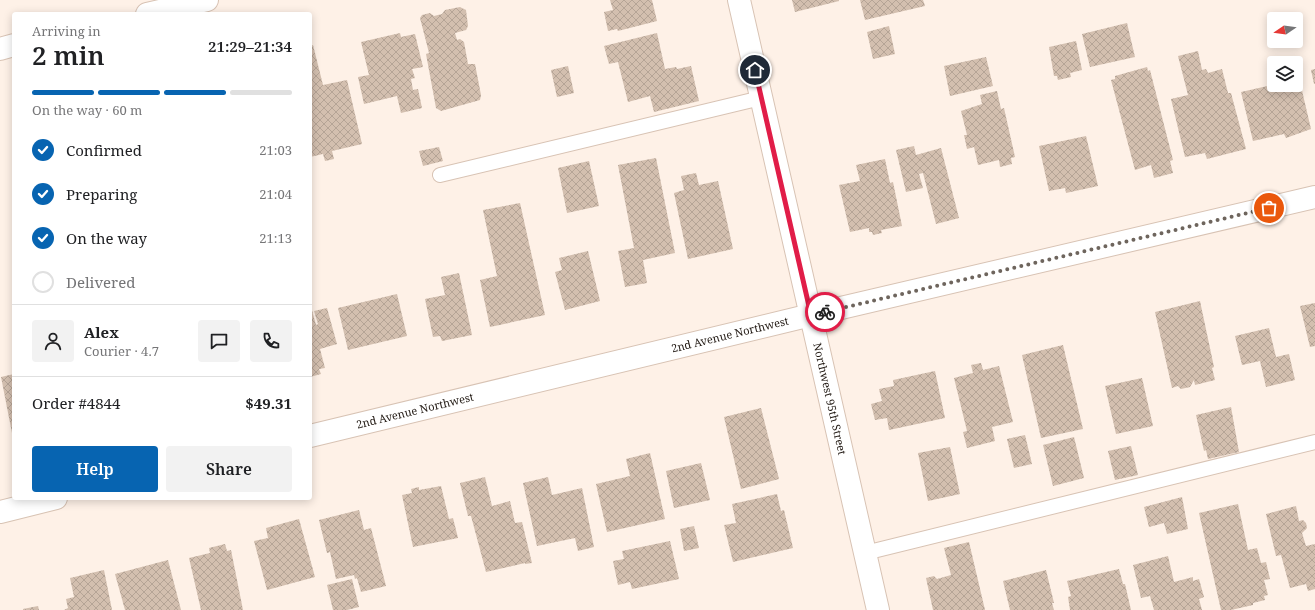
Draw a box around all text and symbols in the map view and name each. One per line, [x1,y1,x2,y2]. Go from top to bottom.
north arrow [1267,12,1303,48]
map controls [1267,12,1303,92]
text: Arriving in [32,22,101,40]
text: 21:29–21:34 [208,36,292,56]
text: 2 min [32,37,105,73]
pin [738,53,772,87]
button: layers [1267,56,1303,92]
icon: home [744,59,766,81]
text: On the way · 60 m [32,101,142,119]
icon: check [32,139,54,161]
text: Confirmed [66,140,142,160]
text: 21:03 [259,141,292,159]
icon: check [32,183,54,205]
text: Preparing [66,184,137,204]
text: 21:04 [259,185,292,203]
pin [1252,191,1286,225]
icon: bag [1258,197,1280,219]
icon: check [32,227,54,249]
text: On the way [66,228,147,248]
text: 21:13 [259,229,292,247]
text: Delivered [66,272,135,292]
courier [805,292,845,332]
icon: bike [814,301,836,323]
street label: 2nd Avenue Northwest [670,313,790,355]
button: person [32,320,74,362]
button: chat [198,320,240,362]
button: phone [250,320,292,362]
text: Alex [84,322,119,342]
street label: Northwest 95th Street [810,341,850,456]
text: Courier · 4.7 [84,342,159,360]
street label: 2nd Avenue Northwest [355,389,475,432]
text: Order #4844 [32,393,120,413]
text: $49.31 [245,393,292,413]
button: Help [32,446,158,492]
button: Share [166,446,292,492]

